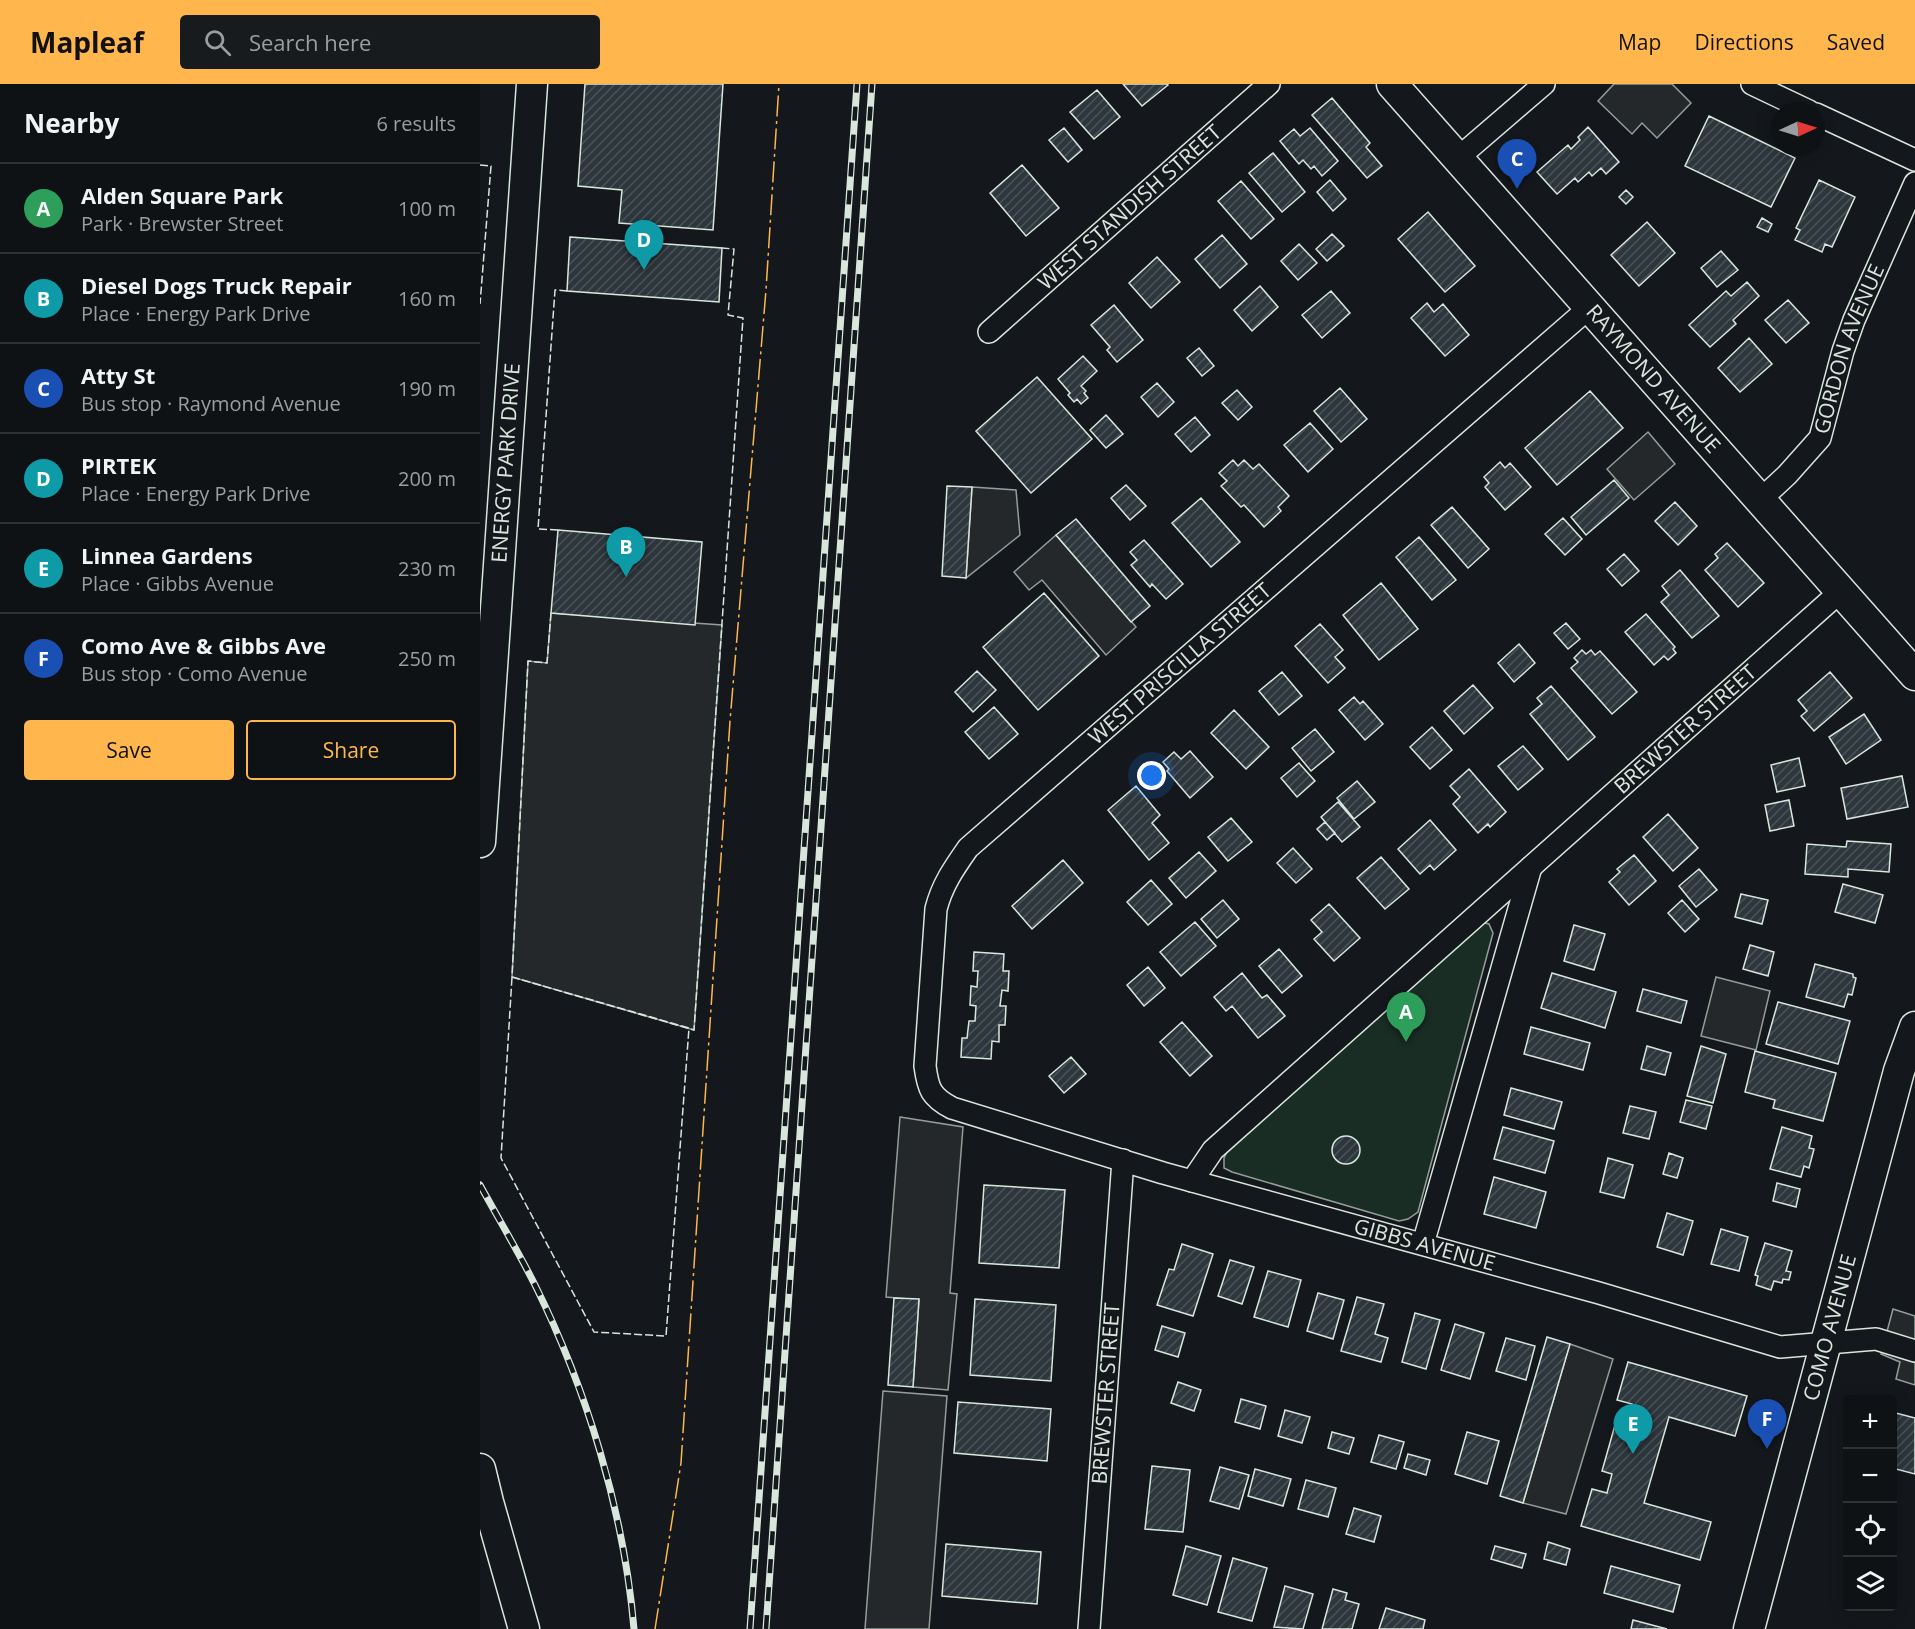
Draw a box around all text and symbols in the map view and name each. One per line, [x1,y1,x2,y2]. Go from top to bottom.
search box [180,15,600,69]
text: Mapleaf [30,23,144,61]
icon: search [201,26,234,59]
text: Search here [249,27,371,57]
text: Map [1618,28,1661,56]
text: Directions [1694,28,1794,56]
text: Saved [1827,28,1885,56]
north arrow [1771,102,1825,156]
text: Nearby [24,105,119,141]
text: 6 results [376,110,456,137]
street label: WEST STANDISH STREET [1031,117,1227,295]
pin: C [1498,140,1536,189]
text: Alden Square Park [81,180,283,210]
text: A [37,195,50,222]
text: 100 m [398,195,456,222]
text: Park · Brewster Street [81,210,283,237]
pin: D [624,220,664,270]
street label: GORDON AVENUE [1807,259,1890,437]
text: Diesel Dogs Truck Repair [81,270,352,300]
text: B [37,285,50,312]
text: 160 m [398,285,456,312]
street label: RAYMOND AVENUE [1580,298,1727,459]
text: Place · Energy Park Drive [81,300,310,327]
text: Atty St [81,360,155,390]
street label: ENERGY PARK DRIVE [484,362,526,564]
text: C [37,375,50,402]
text: 190 m [398,375,456,402]
text: Bus stop · Raymond Avenue [81,390,341,417]
text: PIRTEK [81,450,156,480]
text: D [36,465,51,492]
text: 200 m [398,465,456,492]
text: Place · Energy Park Drive [81,480,310,507]
pin: B [606,528,646,577]
text: Linnea Gardens [81,540,253,570]
text: E [38,555,49,582]
text: 230 m [398,555,456,582]
text: Place · Gibbs Avenue [81,570,274,597]
street label: WEST PRISCILLA STREET [1082,576,1277,750]
text: Como Ave & Gibbs Ave [81,630,326,660]
text: F [38,645,49,672]
text: 250 m [398,645,456,672]
street label: BREWSTER STREET [1608,658,1762,800]
text: Bus stop · Como Avenue [81,660,307,687]
button: Save [24,720,234,780]
button: Share [246,720,456,780]
your location [1137,761,1166,790]
pin: A [1386,992,1426,1042]
street label: GIBBS AVENUE [1351,1211,1499,1277]
street label: COMO AVENUE [1796,1251,1862,1404]
street label: BREWSTER STREET [1085,1301,1126,1485]
map controls [1843,1395,1897,1611]
button: + [1843,1395,1897,1449]
pin: F [1748,1400,1786,1449]
pin: E [1614,1404,1652,1454]
button: − [1843,1449,1897,1503]
button: locate [1843,1503,1897,1557]
button: layers [1843,1557,1897,1611]

